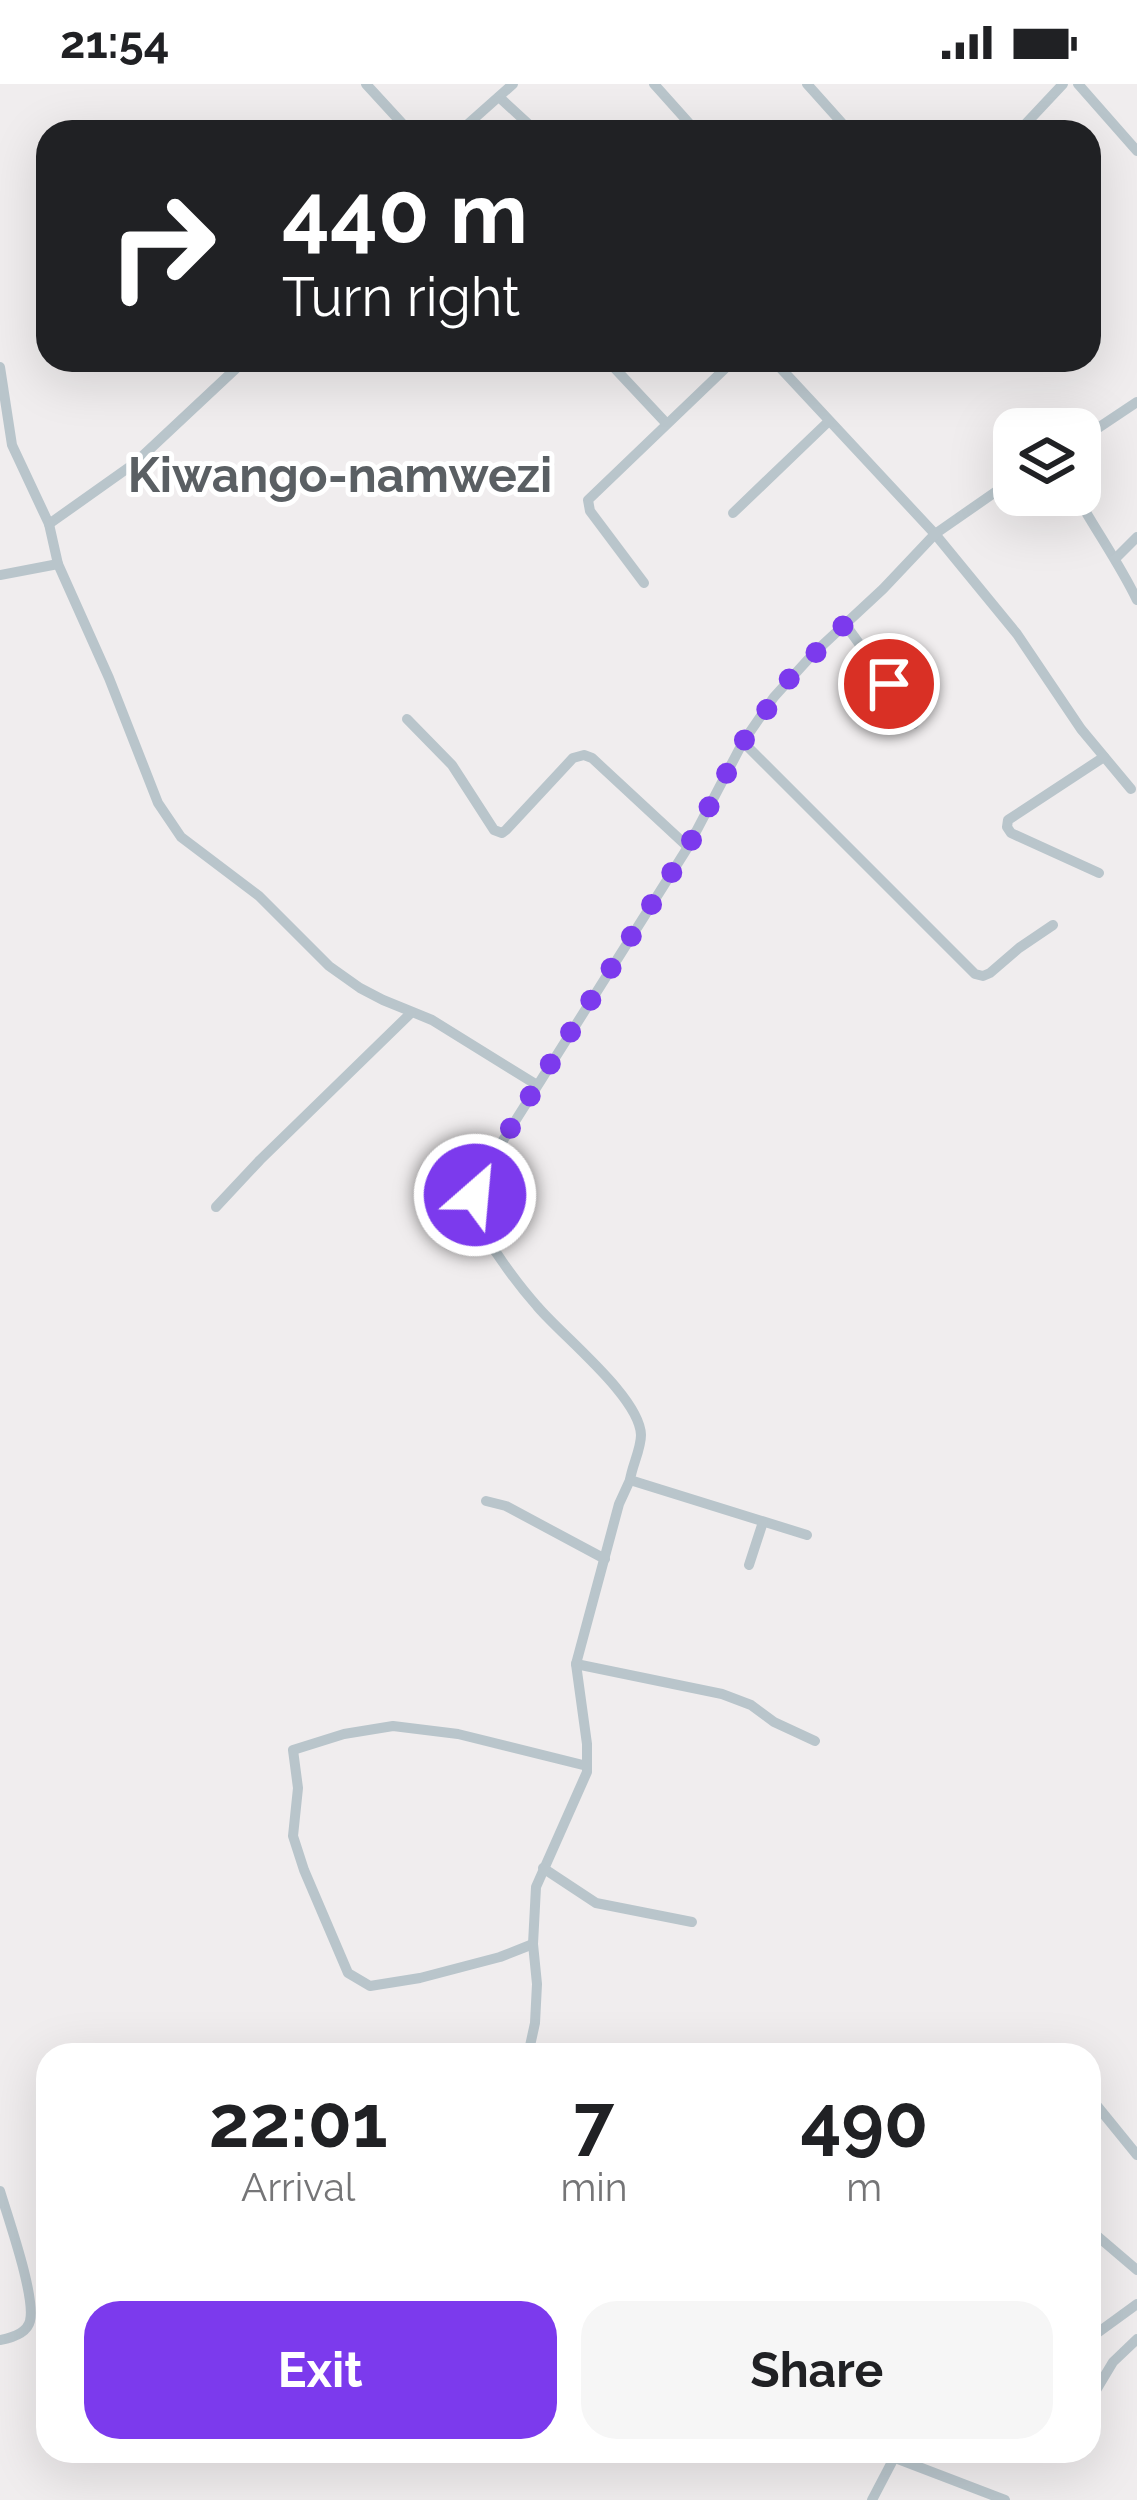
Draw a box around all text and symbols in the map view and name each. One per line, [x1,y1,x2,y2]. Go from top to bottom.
text: 21:54 [60,16,169,69]
text: 440 m [282,164,528,263]
icon: right [84,168,240,324]
text: Turn right [282,265,520,329]
map controls [993,408,1101,516]
button: layers [993,408,1101,516]
district label: Kiwango-namwezi [128,447,552,503]
pin [838,633,940,735]
icon: arrive [856,651,922,717]
position arrow [412,1132,538,1258]
text: 22:01 [209,2079,388,2164]
text: 7 [574,2079,614,2164]
text: 490 [800,2079,928,2164]
text: Arrival [241,2164,355,2210]
text: min [560,2164,628,2210]
text: m [846,2164,882,2210]
button: Exit [84,2301,557,2439]
button: Share [581,2301,1053,2439]

